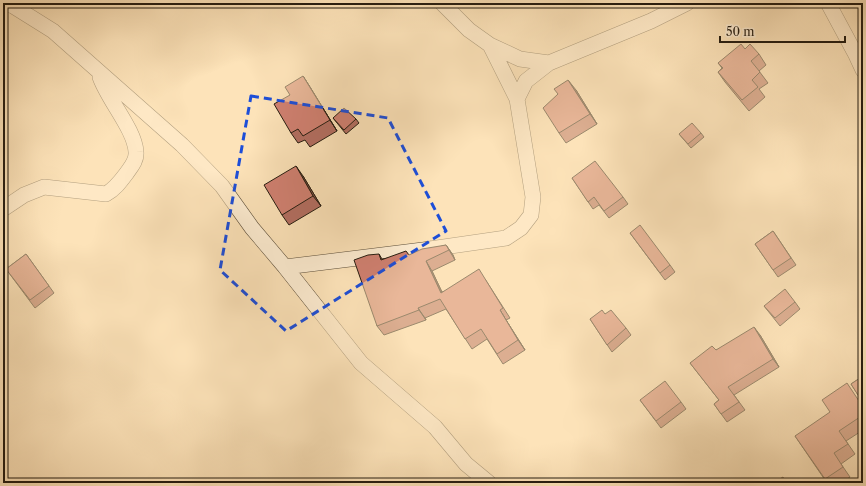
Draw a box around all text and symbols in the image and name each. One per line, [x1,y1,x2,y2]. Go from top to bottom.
scale bar [720,18,845,44]
text: 50 m [726,24,755,39]

